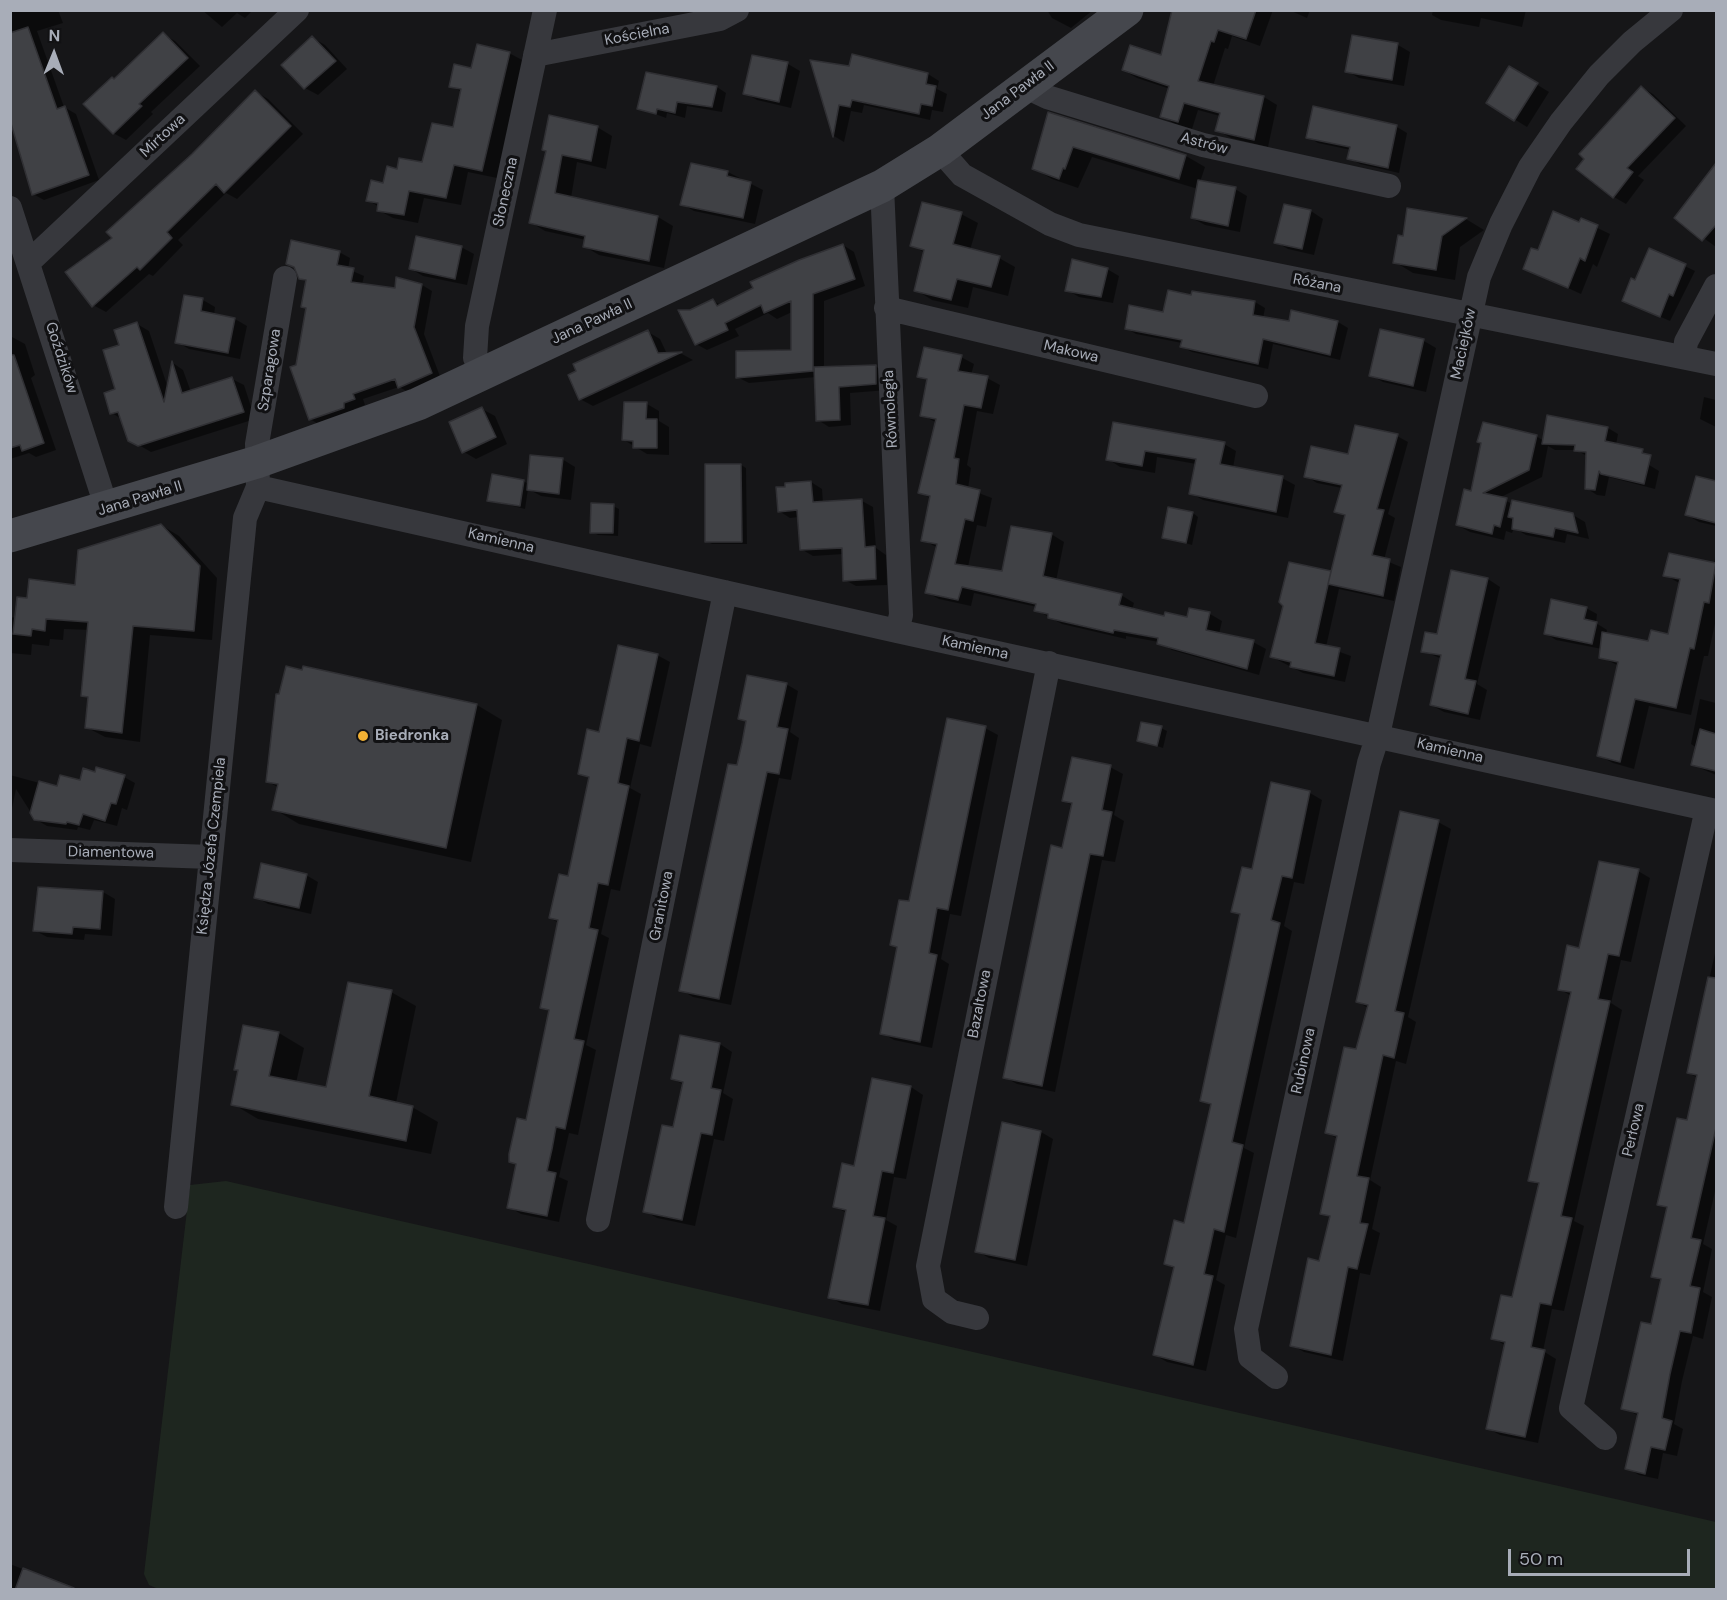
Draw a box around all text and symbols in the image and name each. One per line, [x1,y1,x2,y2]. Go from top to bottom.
street label: Kościelna [603,20,671,50]
north arrow [24,24,84,84]
text: N [48,25,60,46]
street label: Jana Pawła II [978,58,1058,124]
street label: Mirtowa [137,111,189,161]
street label: Astrów [1178,129,1230,159]
street label: Słoneczna [490,156,522,228]
street label: Różana [1291,270,1343,298]
street label: Jana Pawła II [549,295,635,349]
street label: Maciejków [1448,307,1480,381]
street label: Goździków [41,320,81,396]
street label: Szparagowa [255,328,285,412]
street label: Makowa [1042,337,1100,367]
street label: Równoległa [880,370,902,448]
street label: Jana Pawła II [96,478,184,520]
street label: Kamienna [466,525,536,557]
street label: Kamienna [940,632,1010,664]
place label: Biedronka [375,727,449,745]
marker: Biedronka [356,729,370,743]
street label: Kamienna [1415,735,1485,767]
street label: Księdza Józefa Czempiela [194,757,230,935]
street label: Diamentowa [68,843,154,863]
street label: Granitowa [646,869,678,943]
street label: Bazaltowa [965,968,995,1040]
street label: Rubinowa [1288,1026,1320,1096]
street label: Perłowa [1619,1102,1649,1158]
scale bar [1511,1537,1692,1575]
text: 50 m [1519,1547,1563,1571]

